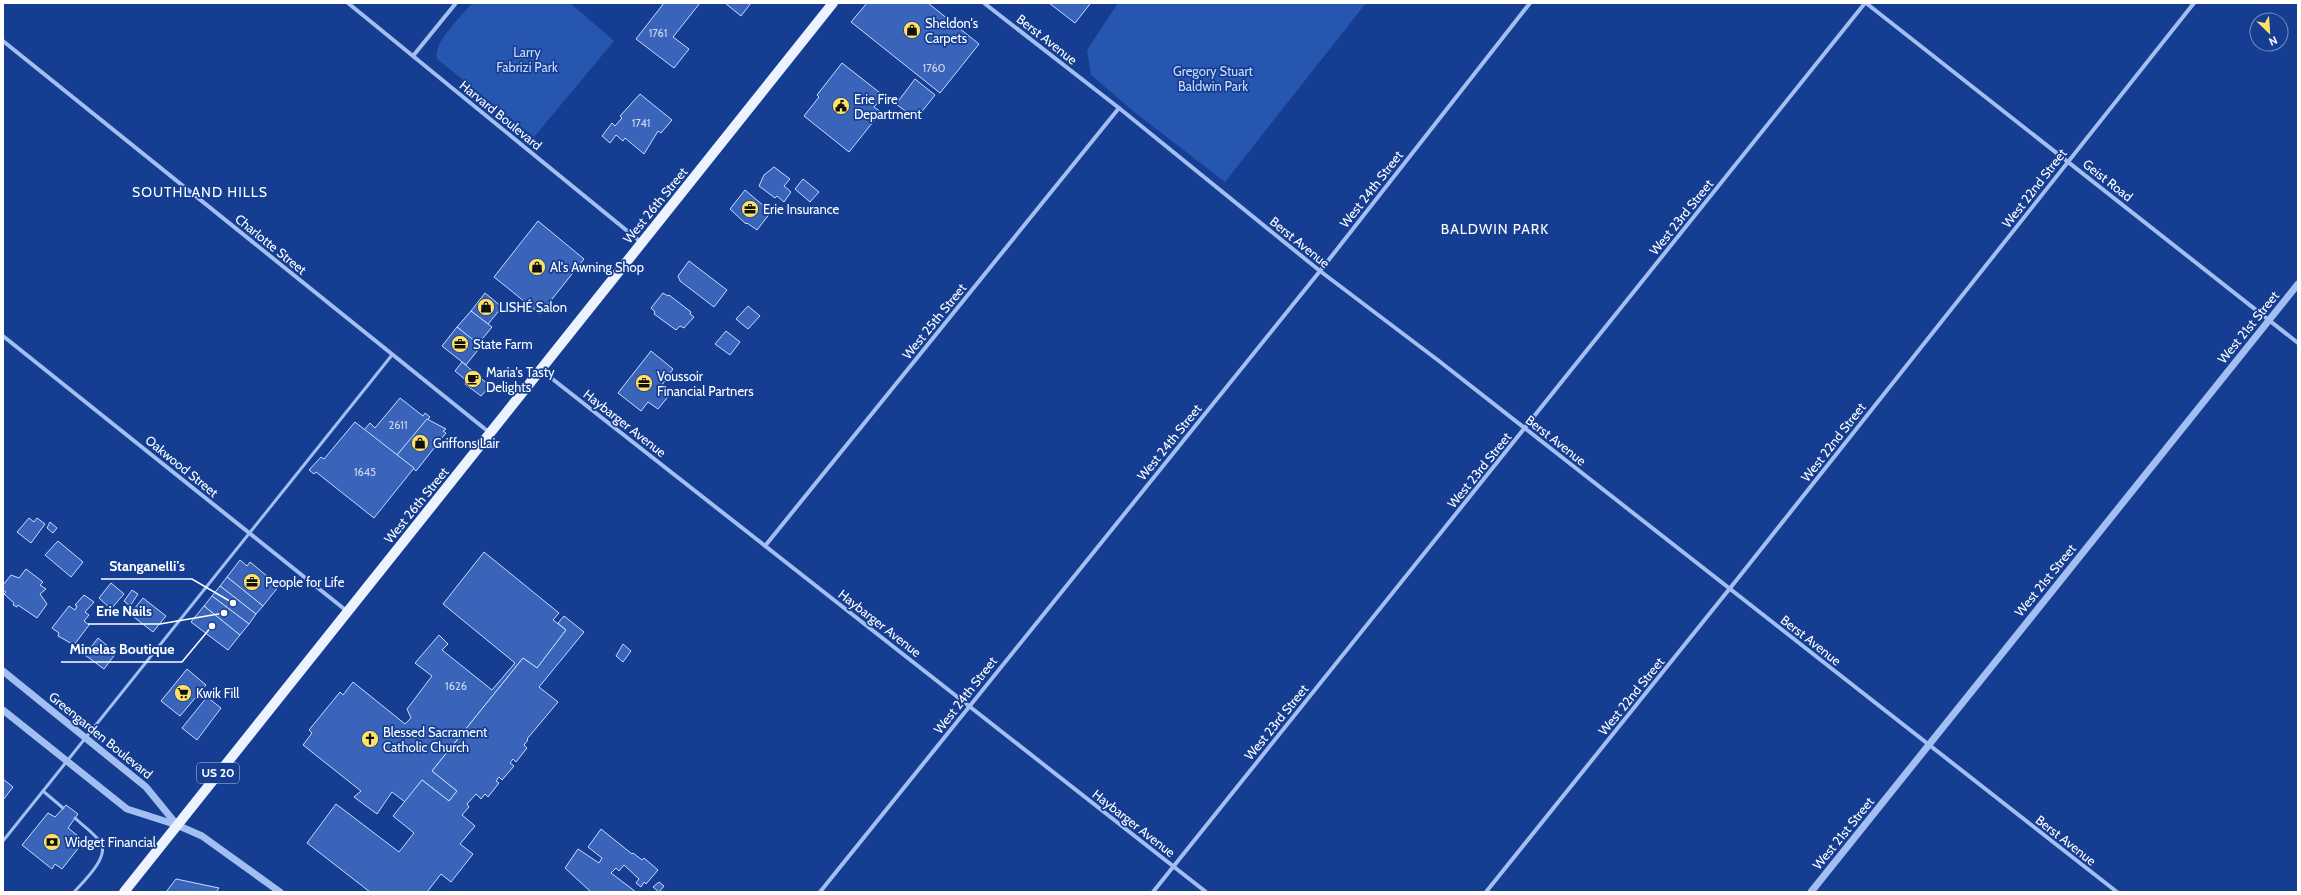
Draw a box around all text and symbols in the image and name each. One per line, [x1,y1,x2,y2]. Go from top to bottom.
street label: Berst Avenue [1014,10,1081,68]
north arrow [2249,12,2289,52]
place label: Sheldon's Carpets [925,15,979,46]
shop icon: Sheldon's Carpets [902,20,922,40]
house number: 1761 [649,26,667,40]
text: N [2267,33,2280,49]
park label: Larry Fabrizi Park [496,44,558,75]
house number: 1760 [923,61,946,75]
park label: Gregory Stuart Baldwin Park [1173,63,1254,94]
street label: Harvard Boulevard [457,77,545,153]
place label: Erie Fire Department [854,91,922,122]
public building icon: Erie Fire Department [831,96,851,116]
house number: 1741 [632,116,650,130]
street label: West 22nd Street [1998,145,2070,231]
street label: West 24th Street [1336,147,1406,231]
street label: Geist Road [2080,156,2136,204]
street label: West 26th Street [619,163,691,246]
street label: West 23rd Street [1646,176,1717,258]
district label: SOUTHLAND HILLS [132,183,268,201]
office icon: Erie Insurance [740,199,760,219]
place label: Erie Insurance [763,201,840,217]
street label: Charlotte Street [232,210,310,278]
street label: Berst Avenue [1267,213,1333,271]
district label: BALDWIN PARK [1441,220,1549,238]
shop icon: Al's Awning Shop [527,257,547,277]
place label: Al's Awning Shop [550,259,644,275]
street label: West 25th Street [899,279,970,362]
street label: West 21st Street [2214,287,2282,366]
shop icon: LISHÉ Salon [476,297,496,317]
place label: LISHÉ Salon [499,298,567,315]
office icon: State Farm [450,334,470,354]
place label: State Farm [473,336,533,352]
place label: Maria's Tasty Delights [486,364,555,395]
place label: Voussoir Financial Partners [657,368,754,399]
cafe icon: Maria's Tasty Delights [463,369,483,389]
office icon: Voussoir Financial Partners [634,373,654,393]
street label: Haybarger Avenue [580,386,670,460]
street label: West 22nd Street [1797,399,1869,485]
street label: West 24th Street [1133,400,1205,483]
street label: Berst Avenue [1523,411,1590,469]
house number: 2611 [388,418,408,432]
street label: West 23rd Street [1444,429,1515,511]
street label: Oakwood Street [142,432,222,501]
shop icon: Griffons Lair [410,433,430,453]
place label: Griffons Lair [433,435,500,451]
street label: West 26th Street [380,463,452,546]
house number: 1645 [354,465,376,479]
street label: West 21st Street [2011,540,2079,619]
callout: Stanganelli's [101,553,192,579]
text: Stanganelli's [109,557,185,575]
office icon: People for Life [242,572,262,592]
place label: People for Life [265,574,345,590]
street label: Haybarger Avenue [835,586,925,660]
callout: Erie Nails [88,598,160,624]
text: Erie Nails [96,602,152,620]
street label: Berst Avenue [1778,611,1845,669]
callout: Minelas Boutique [61,636,182,662]
text: Minelas Boutique [69,640,175,658]
street label: West 24th Street [930,653,1000,737]
street label: West 22nd Street [1595,653,1668,738]
house number: 1626 [445,679,467,693]
street label: West 23rd Street [1241,681,1312,763]
supermarket icon: Kwik Fill [173,683,193,703]
place label: Kwik Fill [196,685,239,701]
street label: Greengarden Boulevard [46,688,156,782]
place label: Blessed Sacrament Catholic Church [383,724,488,755]
church icon: Blessed Sacrament Catholic Church [360,729,380,749]
road number: US 20 [197,763,239,783]
street label: Haybarger Avenue [1089,786,1179,860]
street label: West 21st Street [1809,793,1877,872]
street label: Berst Avenue [2033,811,2100,869]
bank icon: Widget Financial [42,832,62,852]
place label: Widget Financial [65,834,156,850]

